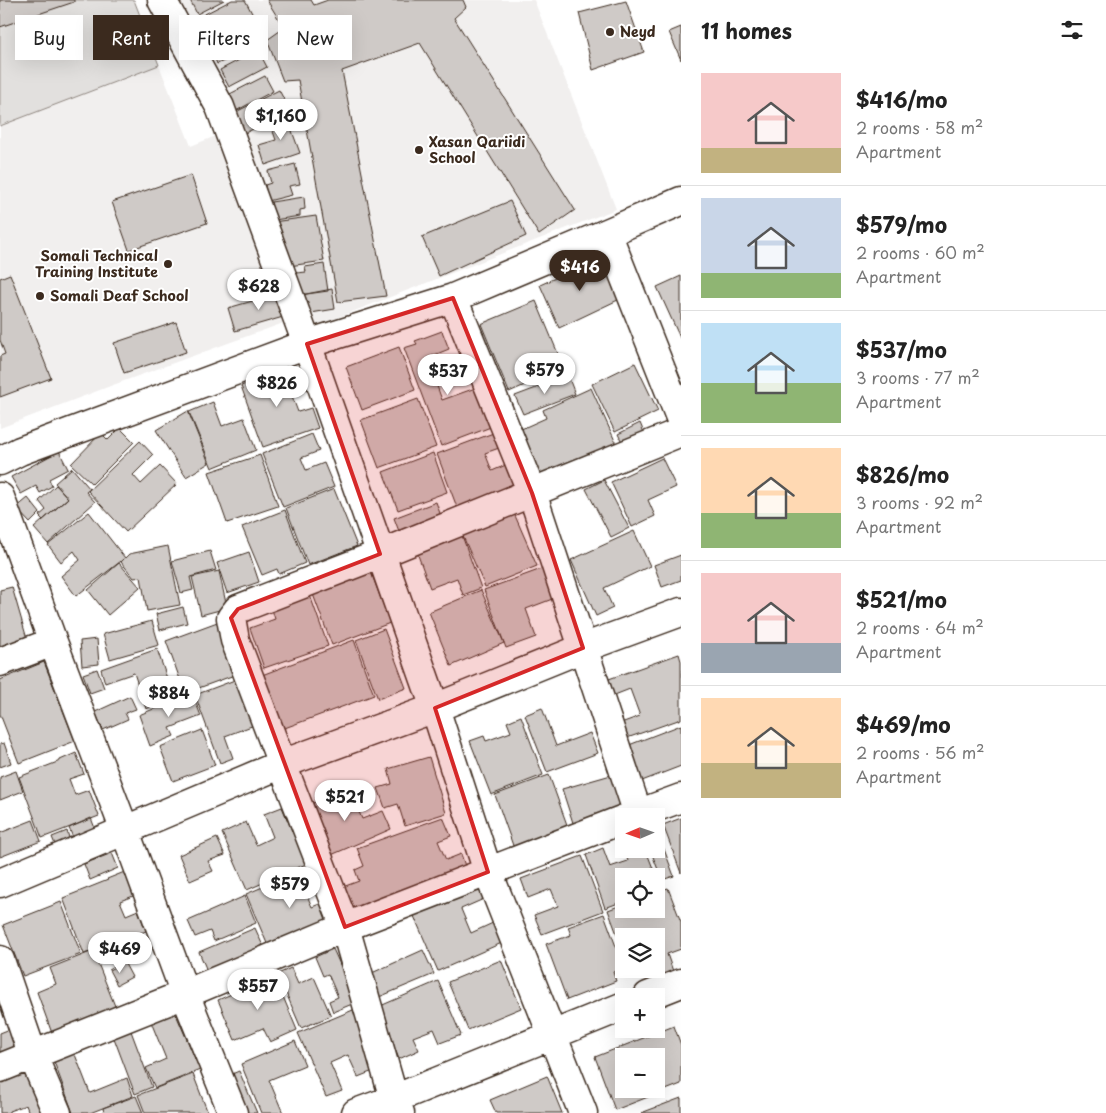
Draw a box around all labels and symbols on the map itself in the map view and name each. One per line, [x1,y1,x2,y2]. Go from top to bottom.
place label: Neyd [620,21,656,42]
marker: Neyd [604,26,616,38]
pin: $1,160 [240,98,322,141]
place label: Xasan Qariidi School [429,131,525,168]
marker: Xasan Qariidi School [413,144,425,156]
place label: Somali Technical Training Institute [35,245,158,282]
pin: $416 [550,250,610,292]
marker: Somali Technical Training Institute [162,258,174,270]
pin: $628 [229,268,289,311]
place label: Somali Deaf School [50,285,188,306]
marker: Somali Deaf School [34,290,46,302]
pin: $579 [515,352,575,395]
pin: $537 [418,354,478,396]
pin: $826 [247,366,307,408]
pin: $884 [139,676,199,718]
pin: $521 [315,780,375,822]
north arrow [615,808,665,858]
pin: $579 [260,866,320,909]
pin: $469 [90,932,150,974]
pin: $557 [228,968,288,1011]

